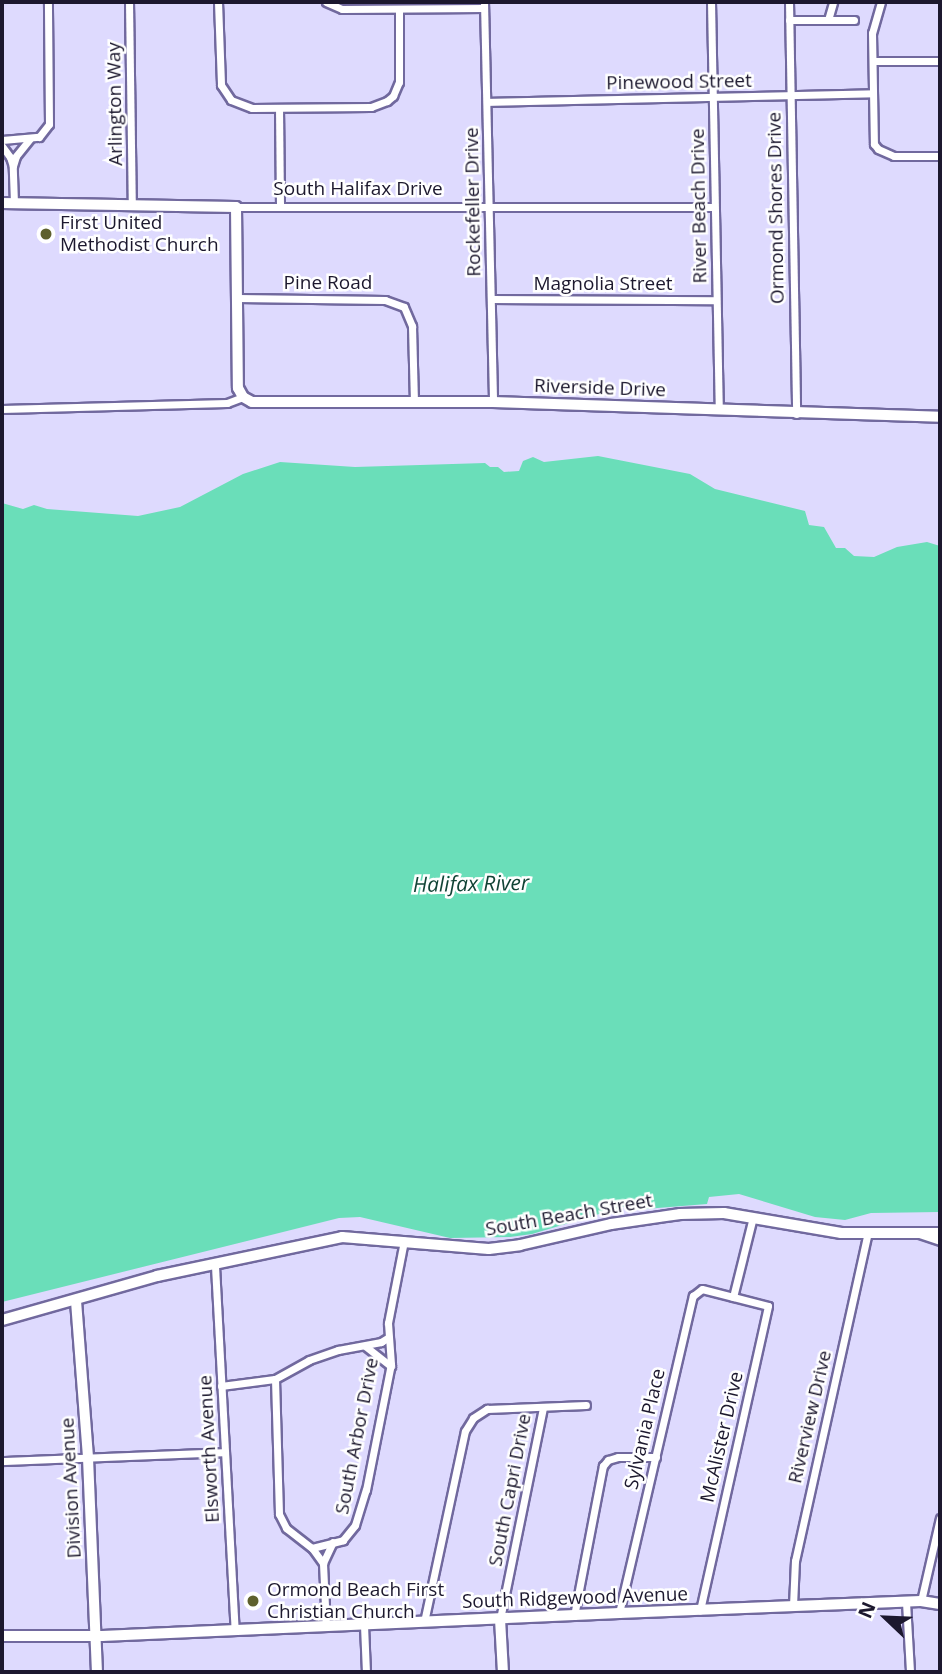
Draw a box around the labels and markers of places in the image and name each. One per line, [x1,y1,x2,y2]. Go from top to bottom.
place label: First United Methodist Church [60,212,219,256]
marker: First United Methodist Church [38,226,54,242]
place label: Ormond Beach First Christian Church [267,1579,444,1623]
marker: Ormond Beach First Christian Church [245,1593,261,1609]

